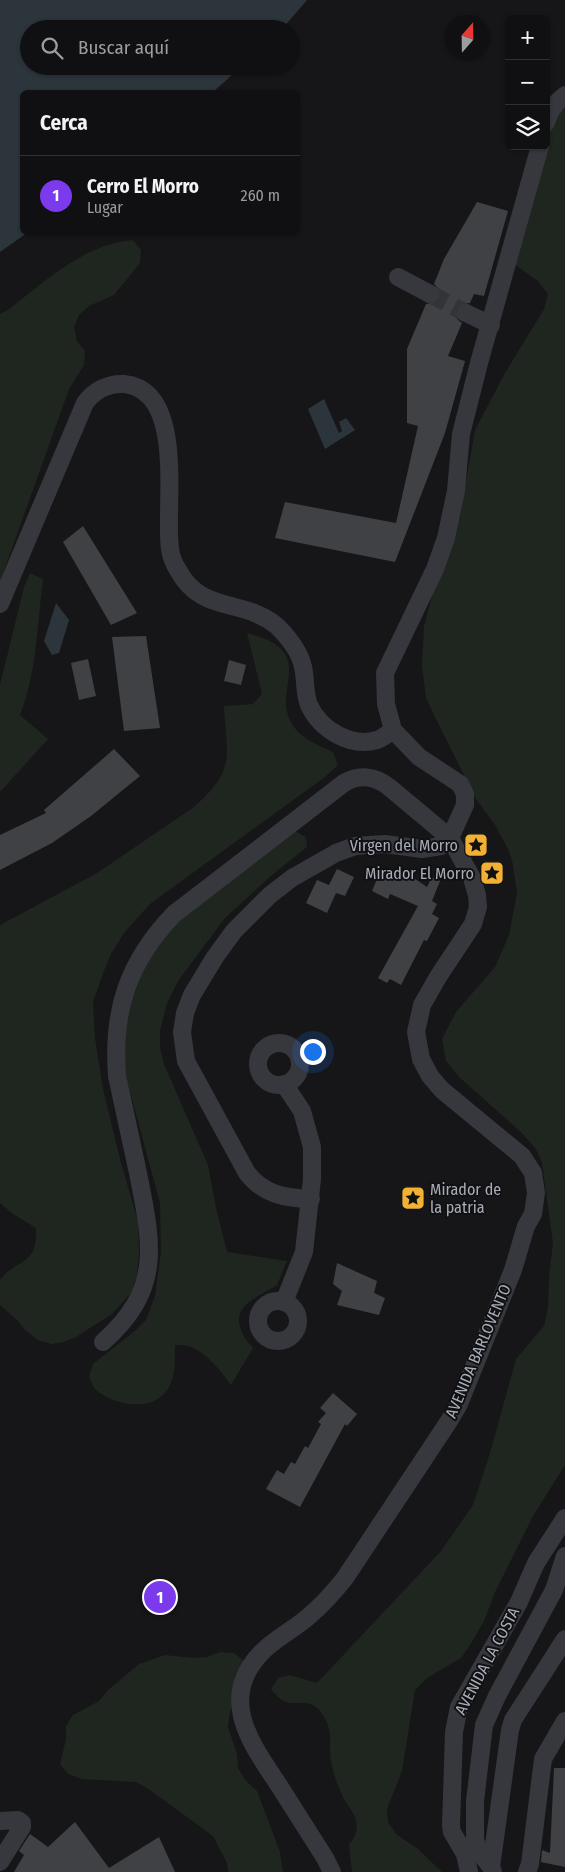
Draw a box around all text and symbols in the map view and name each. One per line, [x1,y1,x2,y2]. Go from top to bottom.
north arrow [445,15,490,60]
map controls [505,15,550,150]
button: + [505,15,550,60]
search box [20,20,300,75]
icon: search [38,34,66,62]
text: Buscar aquí [78,36,169,59]
button: − [505,60,550,105]
button: layers [505,105,550,150]
text: Cerca [40,110,88,136]
text: Cerro El Morro [87,175,199,198]
text: 1 [53,186,59,205]
text: 260 m [241,186,280,205]
text: Lugar [87,198,123,217]
place icon: Virgen del Morro [463,832,489,858]
place label: Virgen del Morro [350,836,458,855]
place icon: Mirador El Morro [479,860,505,886]
place label: Mirador El Morro [365,864,474,883]
your location [300,1039,326,1065]
place label: Mirador de la patria [430,1180,501,1217]
place icon: Mirador de la patria [400,1185,426,1211]
street label: AVENIDA BARLOVENTO [441,1281,515,1421]
pin: 1 [144,1578,176,1616]
street label: AVENIDA LA COSTA [451,1604,524,1718]

